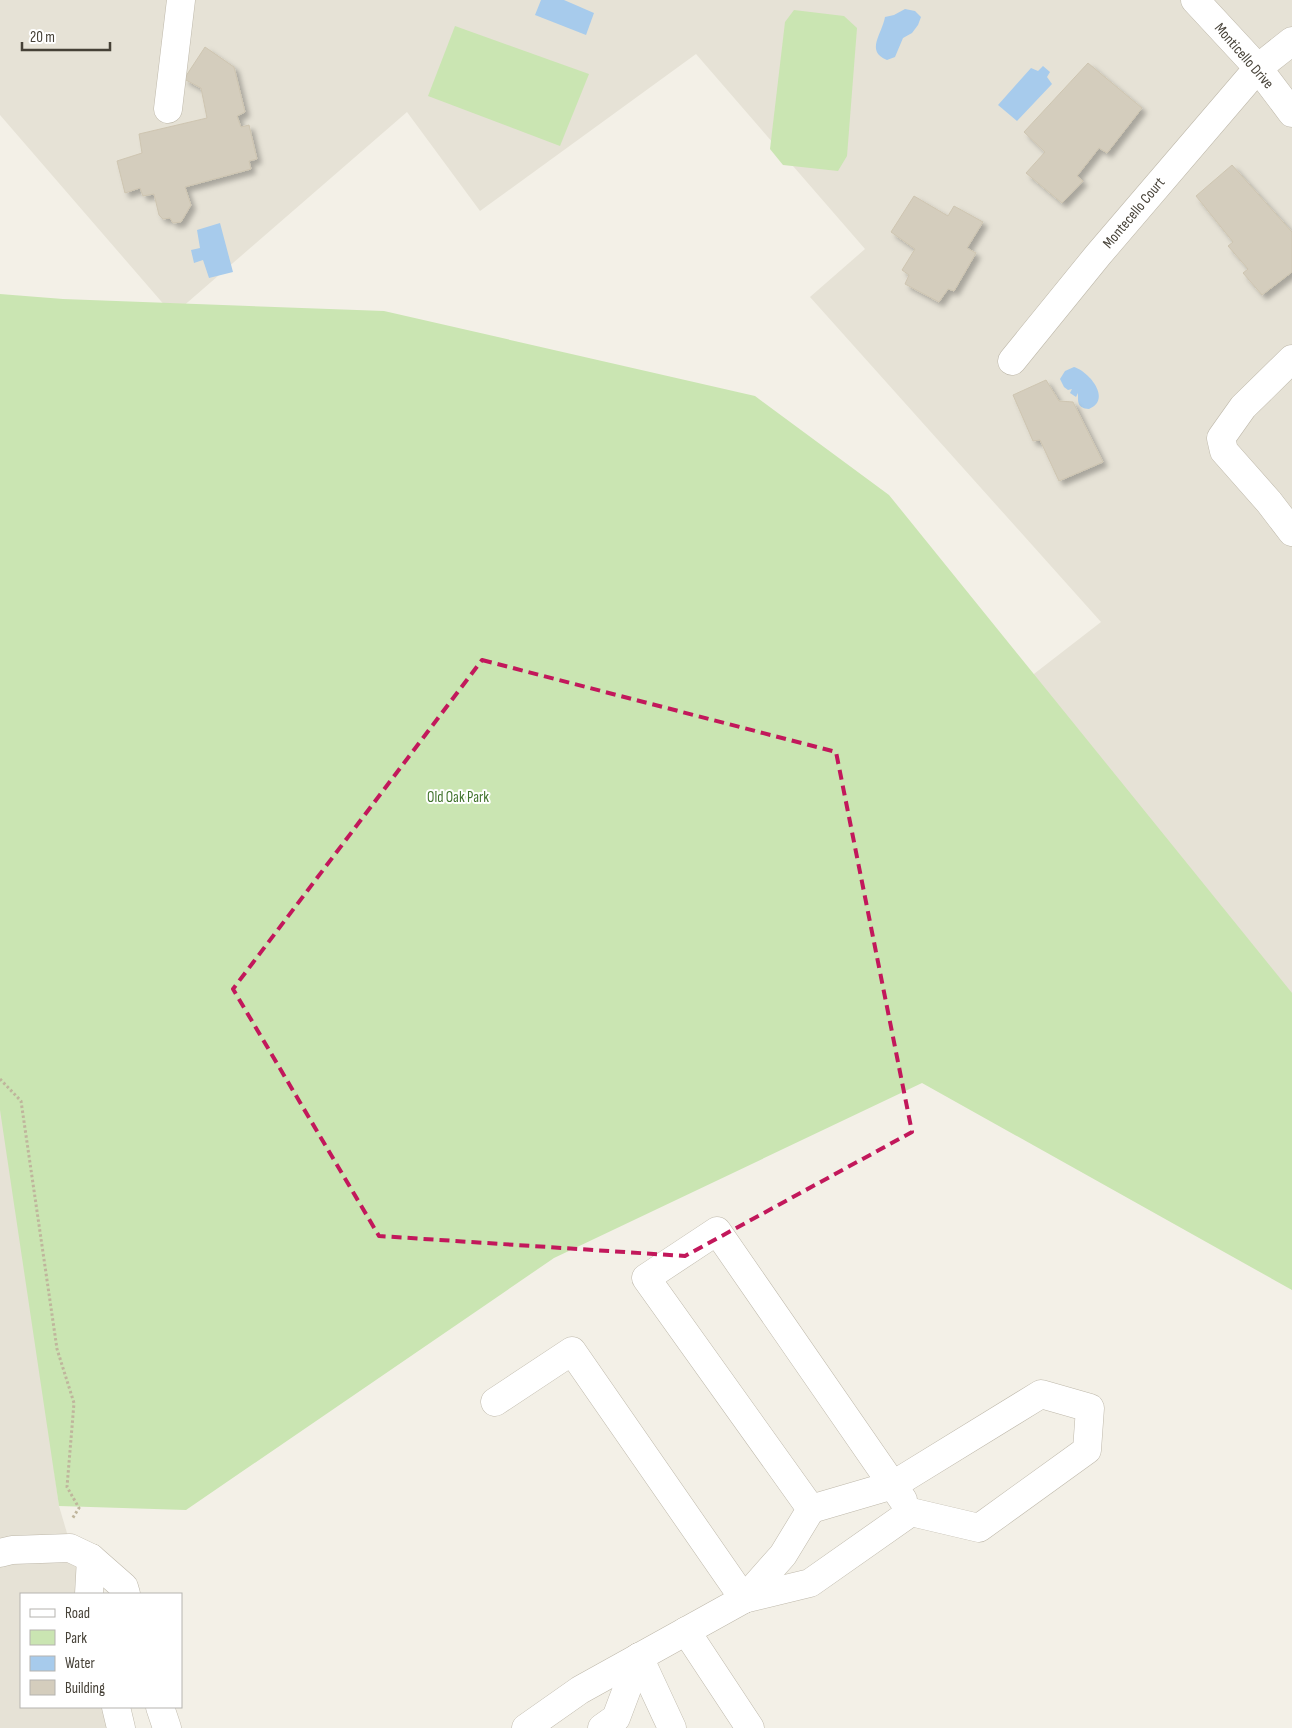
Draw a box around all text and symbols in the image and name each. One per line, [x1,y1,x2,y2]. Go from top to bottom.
street label: Monticello Drive [1210,19,1278,93]
scale bar [22,20,110,52]
text: 20 m [30,28,55,47]
street label: Montecello Court [1099,173,1170,252]
park label: Old Oak Park [427,788,489,807]
legend [20,1593,182,1708]
text: Road [65,1604,90,1623]
text: Park [65,1629,87,1648]
text: Water [65,1654,96,1673]
text: Building [65,1679,105,1698]

